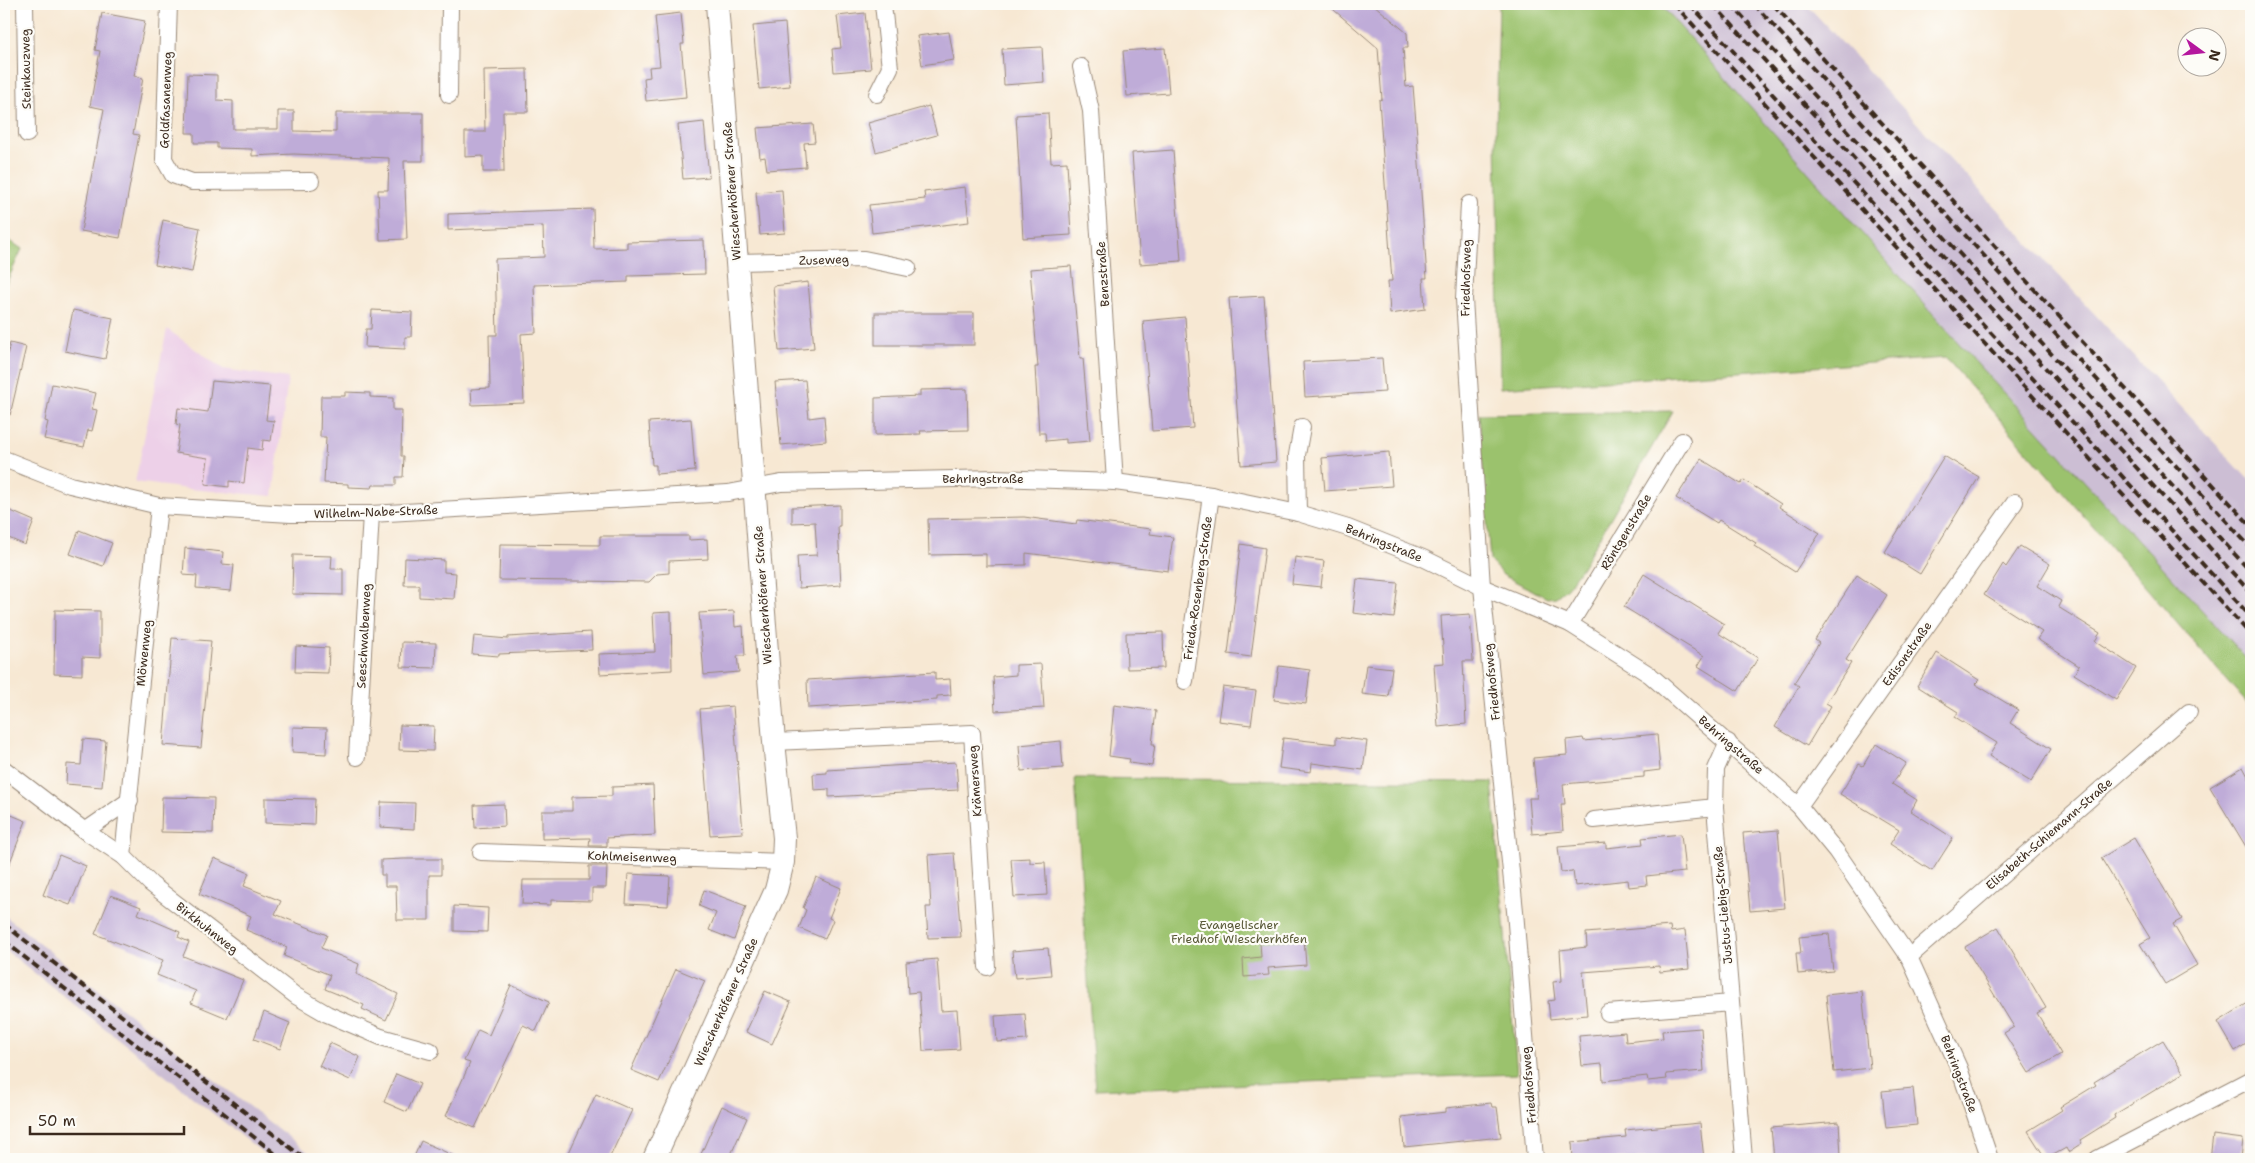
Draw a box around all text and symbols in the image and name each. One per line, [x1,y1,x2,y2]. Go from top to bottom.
north arrow [2178,28,2228,78]
street label: Steinkauzweg [17,29,35,109]
text: N [2204,48,2225,63]
street label: Goldfasanenweg [156,51,176,149]
street label: Wiescherhöfener Straße [719,121,745,261]
street label: Friedhofsweg [1457,239,1475,317]
street label: Benzstraße [1093,240,1113,307]
street label: Zuseweg [799,251,849,269]
street label: Behringstraße [942,471,1024,487]
street label: Röntgenstraße [1597,491,1655,573]
street label: Wilhelm-Nabe-Straße [314,502,439,522]
street label: Frieda-Rosenberg-Straße [1180,515,1216,661]
street label: Behringstraße [1343,520,1425,566]
street label: Wiescherhöfener Straße [750,525,776,665]
street label: Seeschwalbenweg [353,583,375,689]
street label: Edisonstraße [1879,618,1935,690]
street label: Möwenweg [133,619,155,687]
street label: Friedhofsweg [1480,643,1504,721]
street label: Behringstraße [1695,712,1767,778]
street label: Krämersweg [965,745,985,817]
street label: Elisabeth-Schiemann-Straße [1982,774,2116,893]
street label: Justus-Liebig-Straße [1710,845,1736,965]
street label: Kohlmeisenweg [587,847,677,867]
street label: Birkhuhnweg [172,899,242,957]
park label: Evangelischer Friedhof Wiescherhöfen [1171,917,1307,947]
street label: Wiescherhöfener Straße [690,935,762,1069]
street label: Behringstraße [1937,1033,1981,1115]
street label: Friedhofsweg [1518,1046,1540,1124]
scale bar [30,1103,184,1135]
text: 50 m [38,1111,76,1131]

